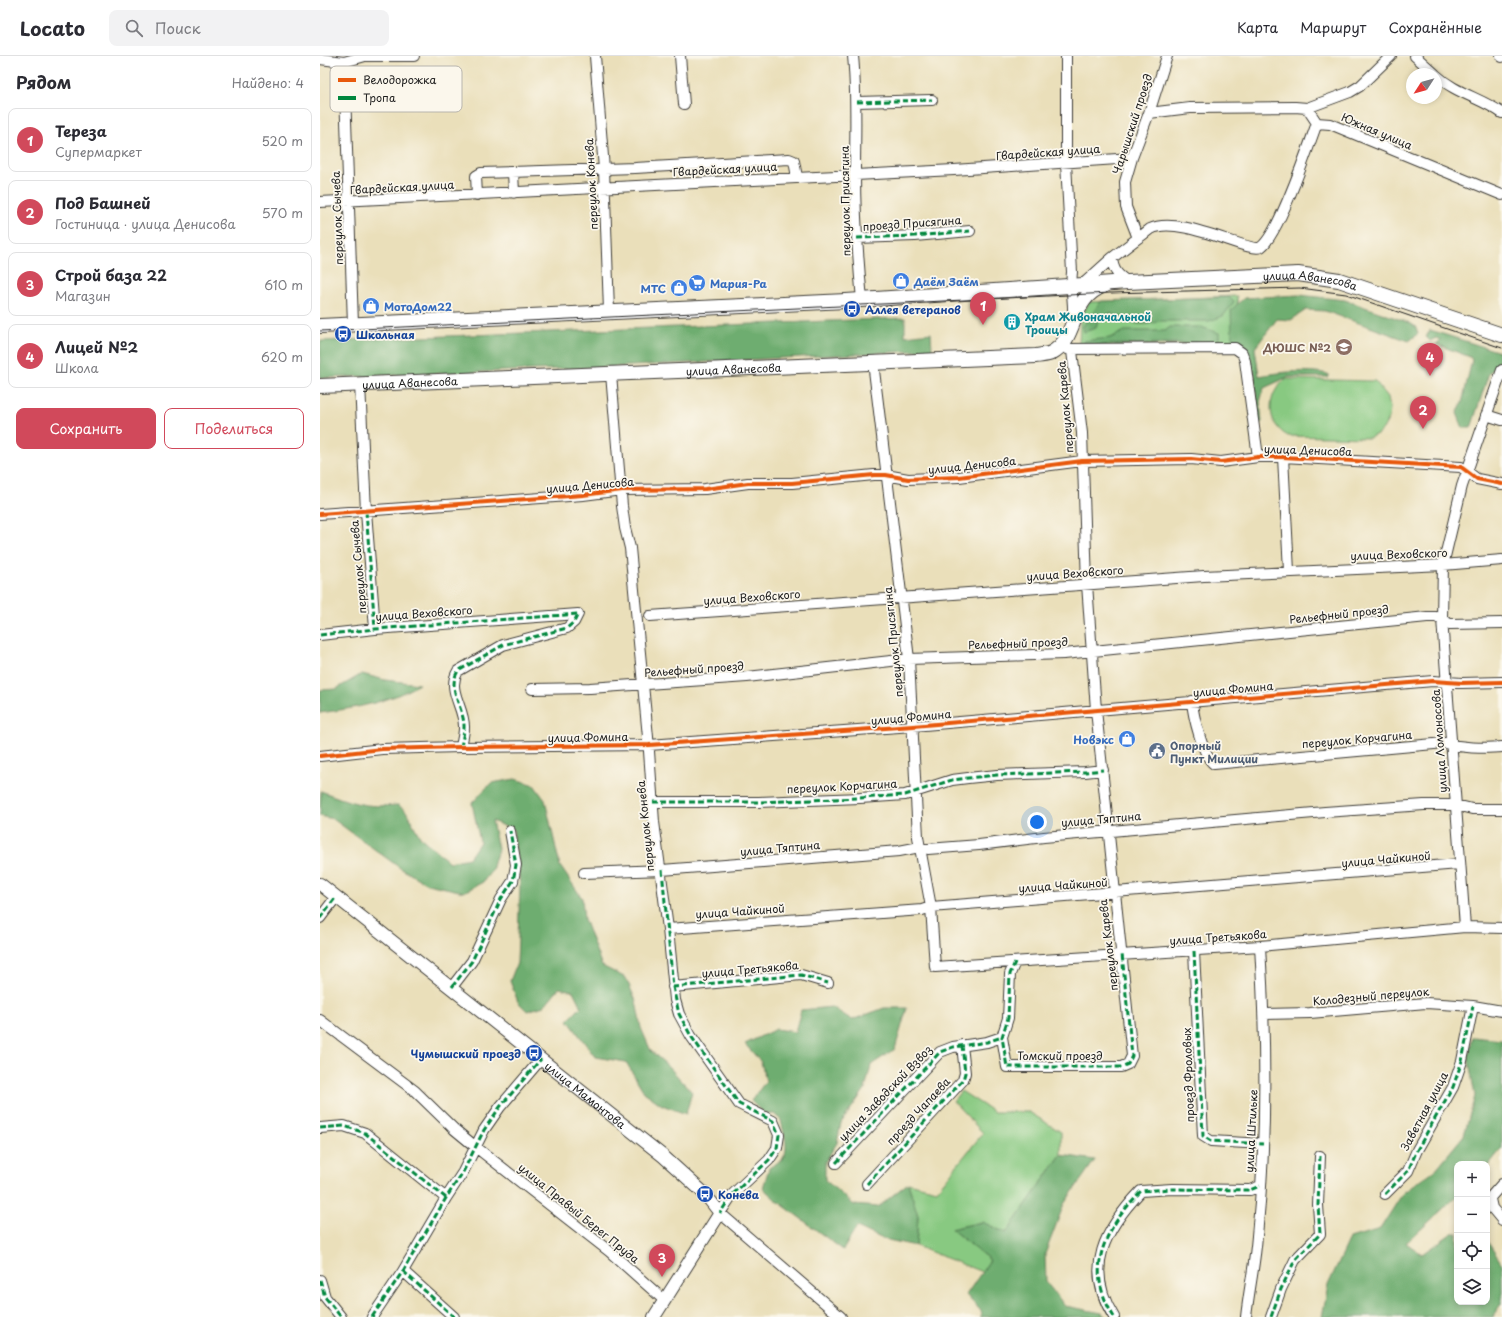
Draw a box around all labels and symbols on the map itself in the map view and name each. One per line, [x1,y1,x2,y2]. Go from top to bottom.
legend [330,66,462,112]
north arrow [1406,68,1442,104]
text: Велодорожка [363,71,436,88]
street label: Чарышский проезд [1108,71,1156,177]
text: Тропа [363,89,396,106]
street label: Южная улица [1339,108,1415,154]
street label: переулок Конева [580,138,602,230]
street label: Гвардейская улица [995,140,1101,164]
street label: переулок Присягина [836,145,854,257]
street label: Гвардейская улица [672,158,778,180]
street label: переулок Сычева [327,171,347,265]
street label: Гвардейская улица [349,176,455,198]
street label: проезд Присягина [862,211,962,235]
street label: улица Аванесова [1262,265,1360,294]
shop icon: Даём Заём [891,271,911,291]
supermarket icon: Мария-Ра [687,273,707,293]
place label: Даём Заём [913,273,979,290]
place label: Мария-Ра [710,275,768,292]
shop icon: МТС [669,278,689,298]
place label: МТС [640,280,666,297]
pin: 1 [970,292,996,325]
shop icon: МотоДом22 [361,296,381,316]
place label: МотоДом22 [384,298,452,315]
bus stop icon: Аллея ветеранов [842,299,862,319]
place label: Аллея ветеранов [865,301,961,318]
place label: Храм Живоначальной Троицы [1025,308,1151,338]
building icon: Храм Живоначальной Троицы [1002,312,1022,332]
bus stop icon: Школьная [333,324,353,344]
place label: Школьная [356,326,415,343]
school or university icon: ДЮШС №2 [1334,337,1354,357]
place label: ДЮШС №2 [1262,339,1331,356]
pin: 4 [1417,343,1443,376]
street label: улица Аванесова [685,358,782,379]
street label: переулок Карева [1053,360,1077,454]
street label: улица Аванесова [362,372,458,393]
pin: 2 [1410,396,1436,429]
street label: улица Денисова [1264,440,1353,460]
street label: улица Денисова [927,452,1017,478]
street label: улица Денисова [545,473,635,497]
street label: переулок Сычева [345,519,371,614]
street label: улица Веховского [1350,544,1448,564]
street label: улица Веховского [1026,561,1124,585]
street label: улица Веховского [703,585,801,609]
street label: переулок Присягина [879,586,907,698]
street label: Рельефный проезд [1288,600,1390,628]
street label: улица Веховского [375,601,473,625]
street label: Рельефный проезд [968,633,1068,653]
street label: Рельефный проезд [644,657,744,681]
street label: улица Фомина [1192,677,1274,701]
street label: улица Ломоносова [1427,689,1451,793]
street label: улица Фомина [870,705,952,729]
street label: переулок Корчагина [1301,726,1413,752]
street label: улица Фомина [548,728,629,746]
shop icon: Новэкс [1117,729,1137,749]
place label: Новэкс [1073,731,1114,748]
place label: Опорный Пункт Милиции [1170,737,1258,767]
public building icon: Опорный Пункт Милиции [1147,741,1167,761]
street label: переулок Корчагина [786,775,898,797]
street label: переулок Конева [632,780,658,872]
street label: улица Тяптина [1060,807,1142,831]
your location [1027,812,1047,832]
street label: улица Тяптина [739,836,821,860]
street label: улица Чайкиной [1341,847,1431,871]
street label: улица Чайкиной [1018,873,1108,897]
street label: переулок Карева [1094,898,1122,992]
street label: улица Чайкиной [695,899,785,923]
street label: улица Третьякова [1169,925,1267,949]
street label: улица Третьякова [701,956,799,982]
street label: Колодезный переулок [1312,982,1430,1010]
street label: проезд Фроловых [1178,1027,1198,1123]
street label: улица Заводской Взвоз [834,1041,936,1145]
bus stop icon: Чумышский проезд [524,1043,544,1063]
place label: Чумышский проезд [411,1045,521,1062]
street label: Томский проезд [1017,1047,1103,1064]
street label: улица Мамонтова [541,1057,630,1132]
street label: Заветная улица [1396,1069,1452,1153]
street label: проезд Чапаева [882,1073,954,1149]
street label: улица Штильке [1240,1089,1262,1173]
street label: улица Правый Берег Пруда [515,1159,643,1267]
bus stop icon: Конева [695,1184,715,1204]
place label: Конева [718,1186,760,1203]
pin: 3 [649,1244,675,1277]

